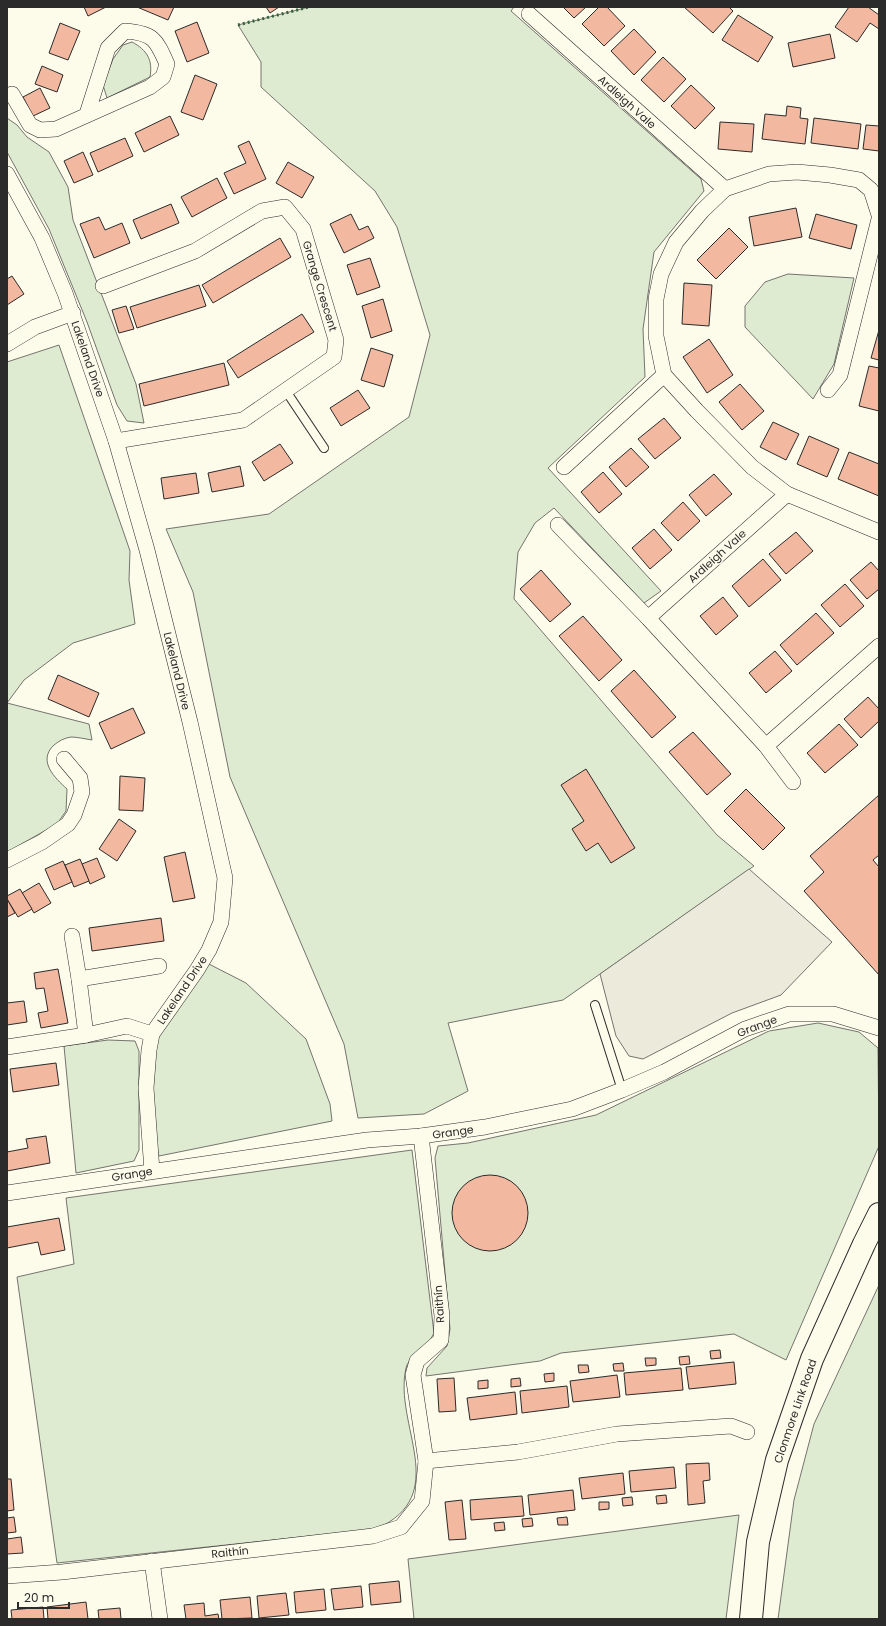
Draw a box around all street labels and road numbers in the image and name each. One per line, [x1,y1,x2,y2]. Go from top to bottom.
street label: Ardleigh Vale [595,72,660,132]
street label: Grange Crescent [299,239,341,333]
street label: Lakeland Drive [67,319,109,399]
street label: Ardleigh Vale [685,526,750,586]
street label: Lakeland Drive [160,630,194,712]
street label: Lakeland Drive [153,952,211,1028]
street label: Grange [735,1011,779,1041]
street label: Grange [431,1121,475,1143]
street label: Grange [110,1163,154,1185]
street label: Raithín [430,1285,448,1323]
street label: Clonmore Link Road [770,1357,820,1465]
street label: Raithín [210,1542,250,1562]

